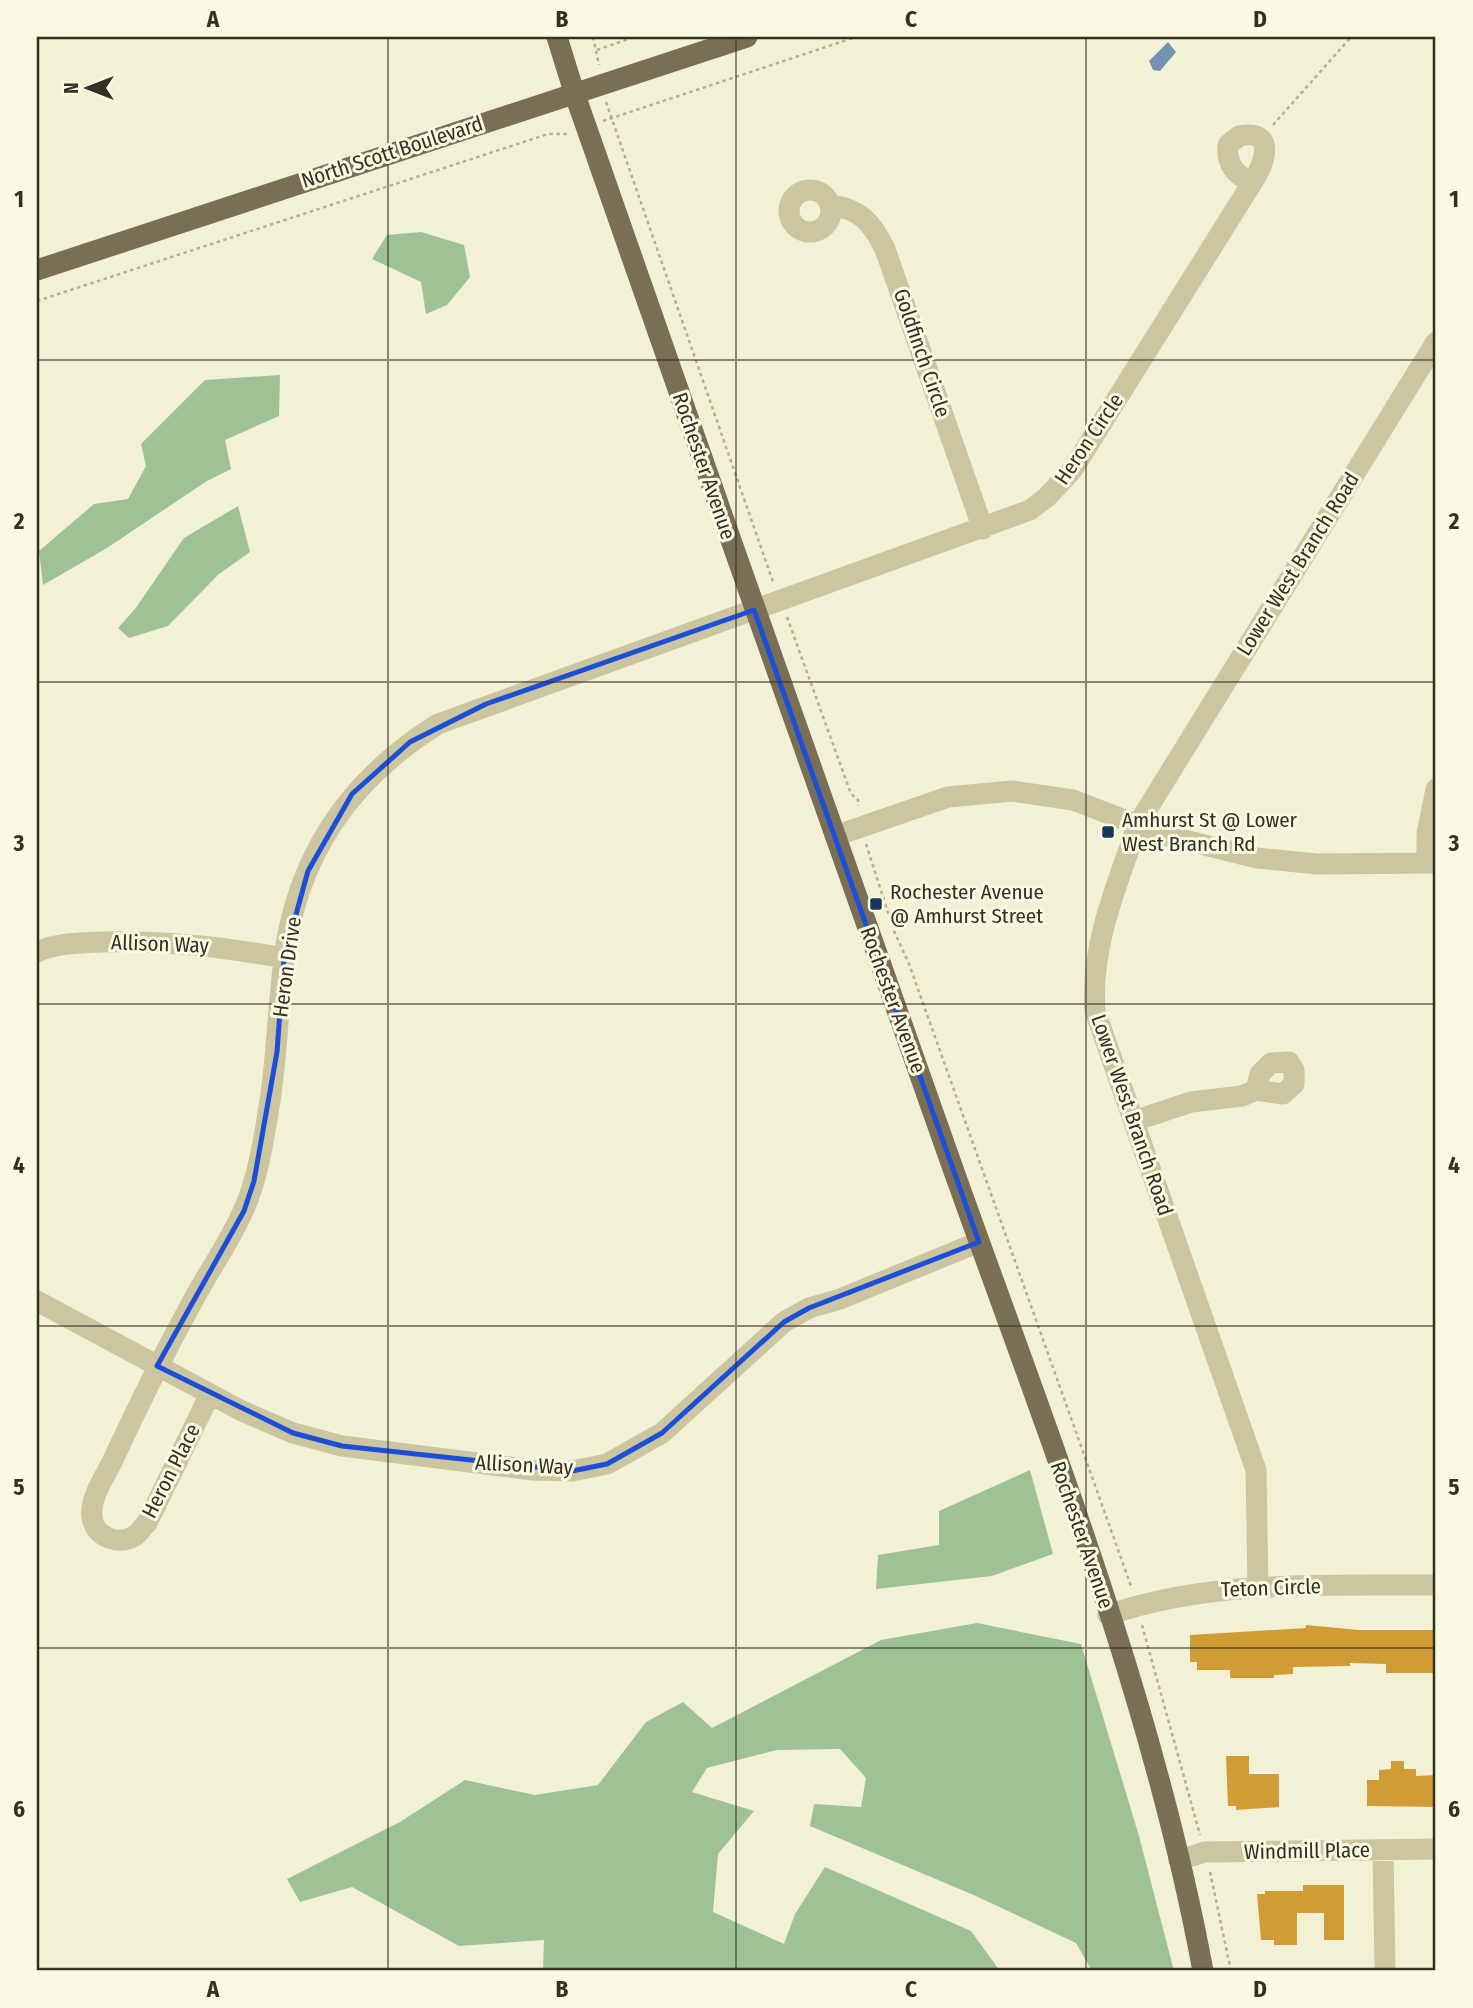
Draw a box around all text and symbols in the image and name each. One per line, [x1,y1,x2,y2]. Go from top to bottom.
text: A [206,5,220,33]
text: B [556,5,569,33]
text: C [905,5,917,33]
text: D [1253,5,1267,33]
north arrow [52,52,122,122]
text: N [60,82,83,94]
street label: North Scott Boulevard [298,110,486,194]
text: 1 [14,185,24,213]
text: 1 [1449,185,1459,213]
street label: Goldfinch Circle [888,285,956,421]
street label: Heron Circle [1049,388,1129,490]
street label: Rochester Avenue [667,389,741,543]
street label: Lower West Branch Road [1231,468,1365,660]
text: 2 [13,507,25,535]
text: 2 [1448,507,1460,535]
place label: Amhurst St @ Lower West Branch Rd [1122,807,1298,857]
marker: Amhurst St @ Lower West Branch Rd [1100,824,1116,840]
text: 3 [13,829,25,857]
text: 3 [1448,829,1460,857]
place label: Rochester Avenue @ Amhurst Street [890,879,1044,929]
marker: Rochester Avenue @ Amhurst Street [868,896,884,912]
street label: Heron Drive [267,915,307,1019]
street label: Rochester Avenue [854,923,932,1077]
street label: Allison Way [111,929,210,959]
street label: Lower West Branch Road [1085,1011,1179,1219]
text: 4 [13,1151,25,1179]
text: 4 [1448,1151,1460,1179]
street label: Heron Place [136,1419,206,1523]
street label: Allison Way [474,1449,574,1481]
street label: Rochester Avenue [1045,1458,1119,1612]
text: 5 [13,1473,25,1501]
text: 5 [1448,1473,1460,1501]
street label: Teton Circle [1221,1573,1321,1603]
text: 6 [13,1795,25,1823]
text: 6 [1448,1795,1460,1823]
street label: Windmill Place [1244,1837,1370,1865]
text: A [206,1975,220,2003]
text: B [556,1975,569,2003]
text: C [905,1975,917,2003]
text: D [1253,1975,1267,2003]

